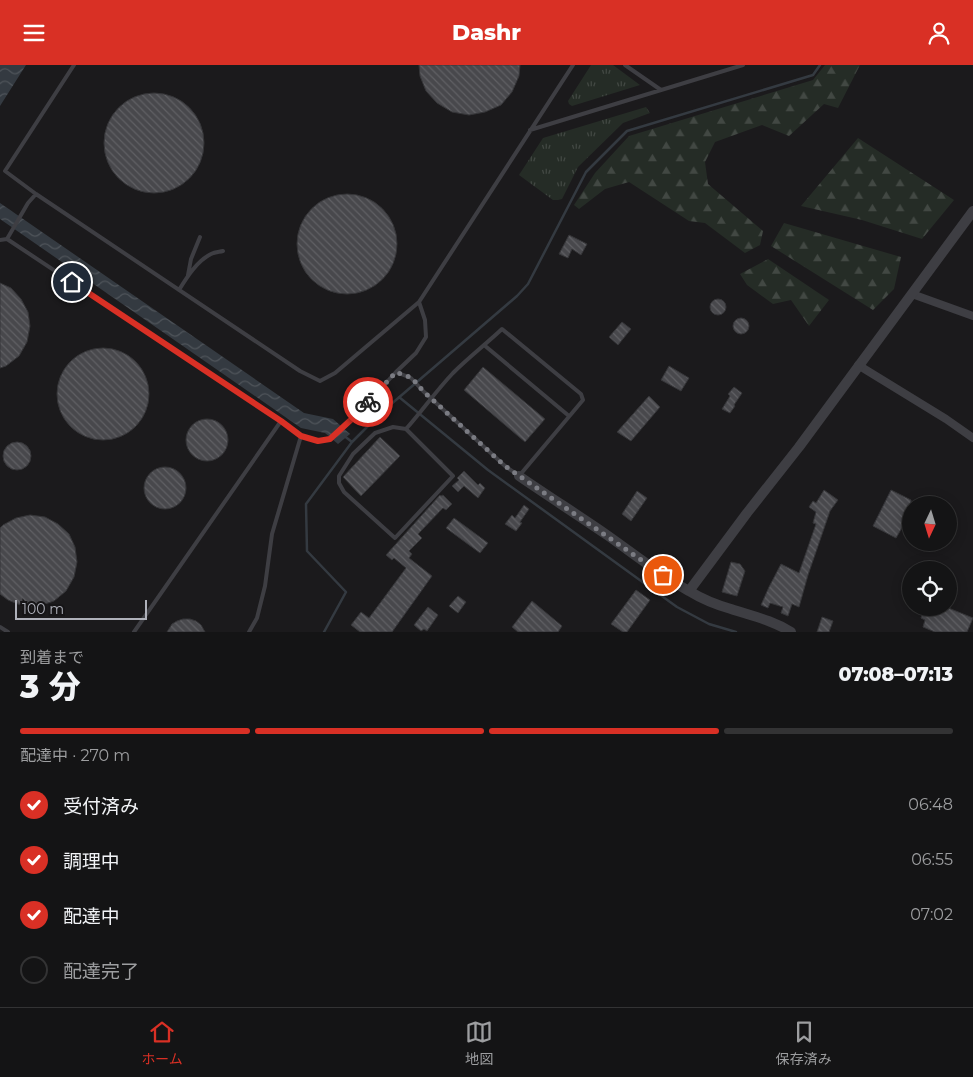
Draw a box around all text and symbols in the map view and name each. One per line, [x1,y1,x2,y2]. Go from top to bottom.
icon: menu [20,19,48,47]
text: Dashr [452,19,521,46]
icon: person [925,19,953,47]
pin [51,261,93,303]
icon: home [58,268,86,296]
courier [343,377,393,427]
icon: bike [354,388,382,416]
north arrow [902,496,958,551]
map controls [902,496,957,616]
pin [642,554,684,596]
icon: bag [649,561,677,589]
button: locate [902,561,957,616]
scale bar [15,597,148,620]
text: 100 m [22,600,64,618]
text: 到着まで [20,648,84,667]
text: 07:08–07:13 [839,663,953,686]
text: 3 分 [20,667,81,706]
text: 配達中 · 270 m [20,746,130,765]
icon: check [20,791,48,819]
text: 受付済み [63,795,139,818]
text: 06:48 [908,795,953,814]
icon: check [20,846,48,874]
text: 調理中 [63,850,120,873]
text: 06:55 [911,850,953,869]
icon: check [20,901,48,929]
text: 配達中 [63,905,120,928]
text: 07:02 [910,905,953,924]
text: 配達完了 [63,960,139,983]
tab: ホーム [141,1018,183,1068]
tab: 地図 [465,1018,493,1068]
tab: 保存済み [776,1018,832,1068]

